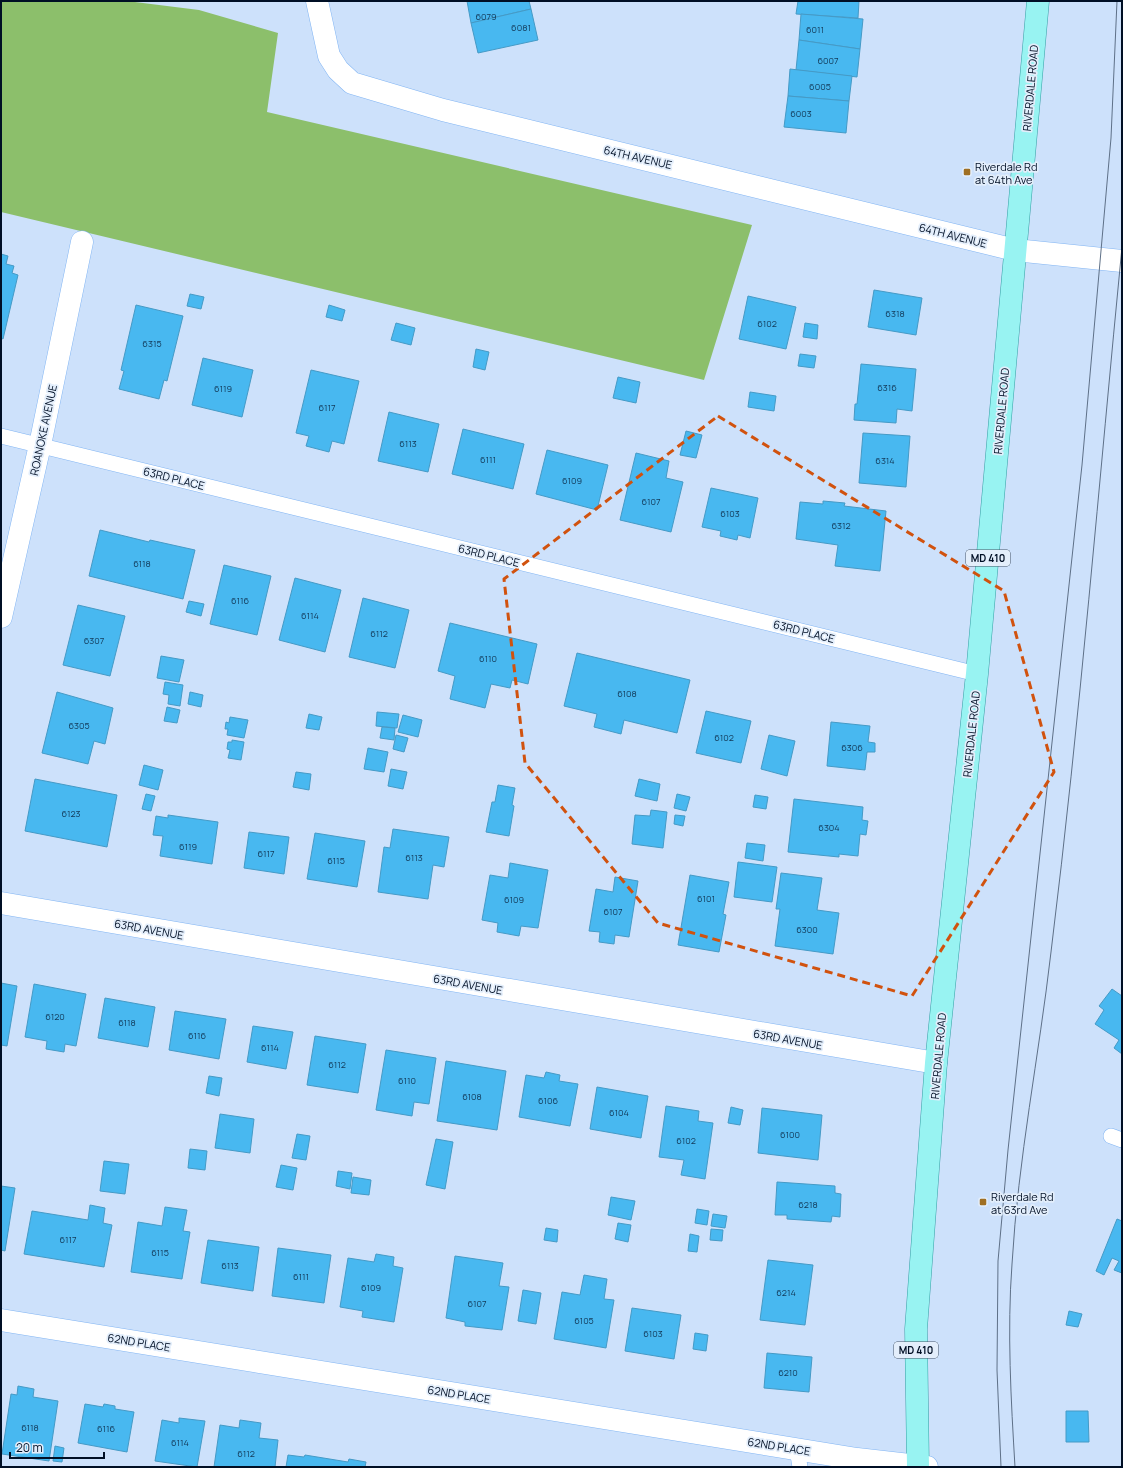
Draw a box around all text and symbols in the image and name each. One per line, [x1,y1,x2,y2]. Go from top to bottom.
house number: 6079 [475,10,497,23]
house number: 6081 [511,21,531,34]
house number: 6011 [806,23,824,36]
street label: RIVERDALE ROAD [1019,44,1041,132]
house number: 6007 [817,54,839,67]
house number: 6005 [809,80,831,93]
house number: 6003 [790,107,812,120]
street label: 64TH AVENUE [602,142,674,172]
place label: Riverdale Rd at 64th Ave [975,159,1037,187]
marker: Riverdale Rd at 64th Ave [962,167,972,177]
street label: 64TH AVENUE [917,219,989,251]
house number: 6318 [885,307,905,320]
house number: 6102 [757,317,777,330]
house number: 6315 [142,337,162,350]
street label: RIVERDALE ROAD [990,367,1012,455]
house number: 6316 [877,381,897,394]
house number: 6119 [214,382,232,395]
street label: ROANOKE AVENUE [26,383,60,477]
house number: 6117 [319,401,336,414]
house number: 6113 [399,437,417,450]
house number: 6111 [480,453,496,466]
house number: 6314 [875,454,895,467]
street label: 63RD PLACE [142,463,206,493]
house number: 6109 [562,474,582,487]
house number: 6107 [642,495,661,508]
house number: 6103 [720,507,740,520]
house number: 6312 [831,519,851,532]
street label: 63RD PLACE [457,540,521,570]
road number: MD 410 [966,550,1010,566]
house number: 6118 [133,557,151,570]
house number: 6116 [231,594,249,607]
house number: 6114 [301,609,319,622]
street label: 63RD PLACE [772,616,836,646]
house number: 6112 [370,627,388,640]
house number: 6307 [84,634,105,647]
house number: 6110 [479,652,497,665]
house number: 6108 [617,687,637,700]
street label: RIVERDALE ROAD [959,690,983,778]
house number: 6305 [68,719,90,732]
house number: 6102 [714,731,734,744]
house number: 6306 [841,741,863,754]
house number: 6123 [61,807,81,820]
house number: 6304 [818,821,840,834]
house number: 6119 [179,840,197,853]
house number: 6117 [258,847,275,860]
house number: 6113 [405,851,423,864]
house number: 6115 [327,854,345,867]
house number: 6101 [697,892,715,905]
house number: 6109 [504,893,524,906]
house number: 6107 [604,905,623,918]
street label: 63RD AVENUE [113,916,185,942]
house number: 6300 [796,923,818,936]
street label: 63RD AVENUE [432,971,504,997]
house number: 6120 [45,1010,65,1023]
street label: RIVERDALE ROAD [927,1012,949,1100]
house number: 6118 [118,1016,136,1029]
street label: 63RD AVENUE [752,1026,824,1052]
house number: 6116 [188,1029,206,1042]
house number: 6114 [261,1041,279,1054]
house number: 6112 [328,1058,346,1071]
house number: 6110 [398,1074,416,1087]
house number: 6108 [462,1090,482,1103]
house number: 6106 [538,1094,558,1107]
house number: 6104 [609,1106,629,1119]
house number: 6100 [780,1128,800,1141]
house number: 6102 [676,1134,696,1147]
place label: Riverdale Rd at 63rd Ave [991,1189,1053,1217]
marker: Riverdale Rd at 63rd Ave [978,1197,988,1207]
house number: 6218 [798,1198,818,1211]
house number: 6117 [60,1233,77,1246]
house number: 6115 [151,1246,169,1259]
house number: 6113 [221,1259,239,1272]
house number: 6111 [293,1270,309,1283]
house number: 6109 [361,1281,381,1294]
house number: 6214 [776,1286,796,1299]
house number: 6107 [468,1297,487,1310]
house number: 6105 [574,1314,594,1327]
house number: 6103 [643,1327,663,1340]
street label: 62ND PLACE [107,1330,171,1354]
road number: MD 410 [894,1342,938,1358]
house number: 6210 [778,1366,798,1379]
street label: 62ND PLACE [427,1382,491,1406]
house number: 6118 [21,1421,39,1434]
house number: 6116 [97,1422,115,1435]
scale bar [10,1434,104,1460]
street label: 62ND PLACE [747,1434,811,1458]
house number: 6114 [171,1436,189,1449]
text: 20 m [16,1439,43,1456]
house number: 6112 [237,1447,255,1460]

